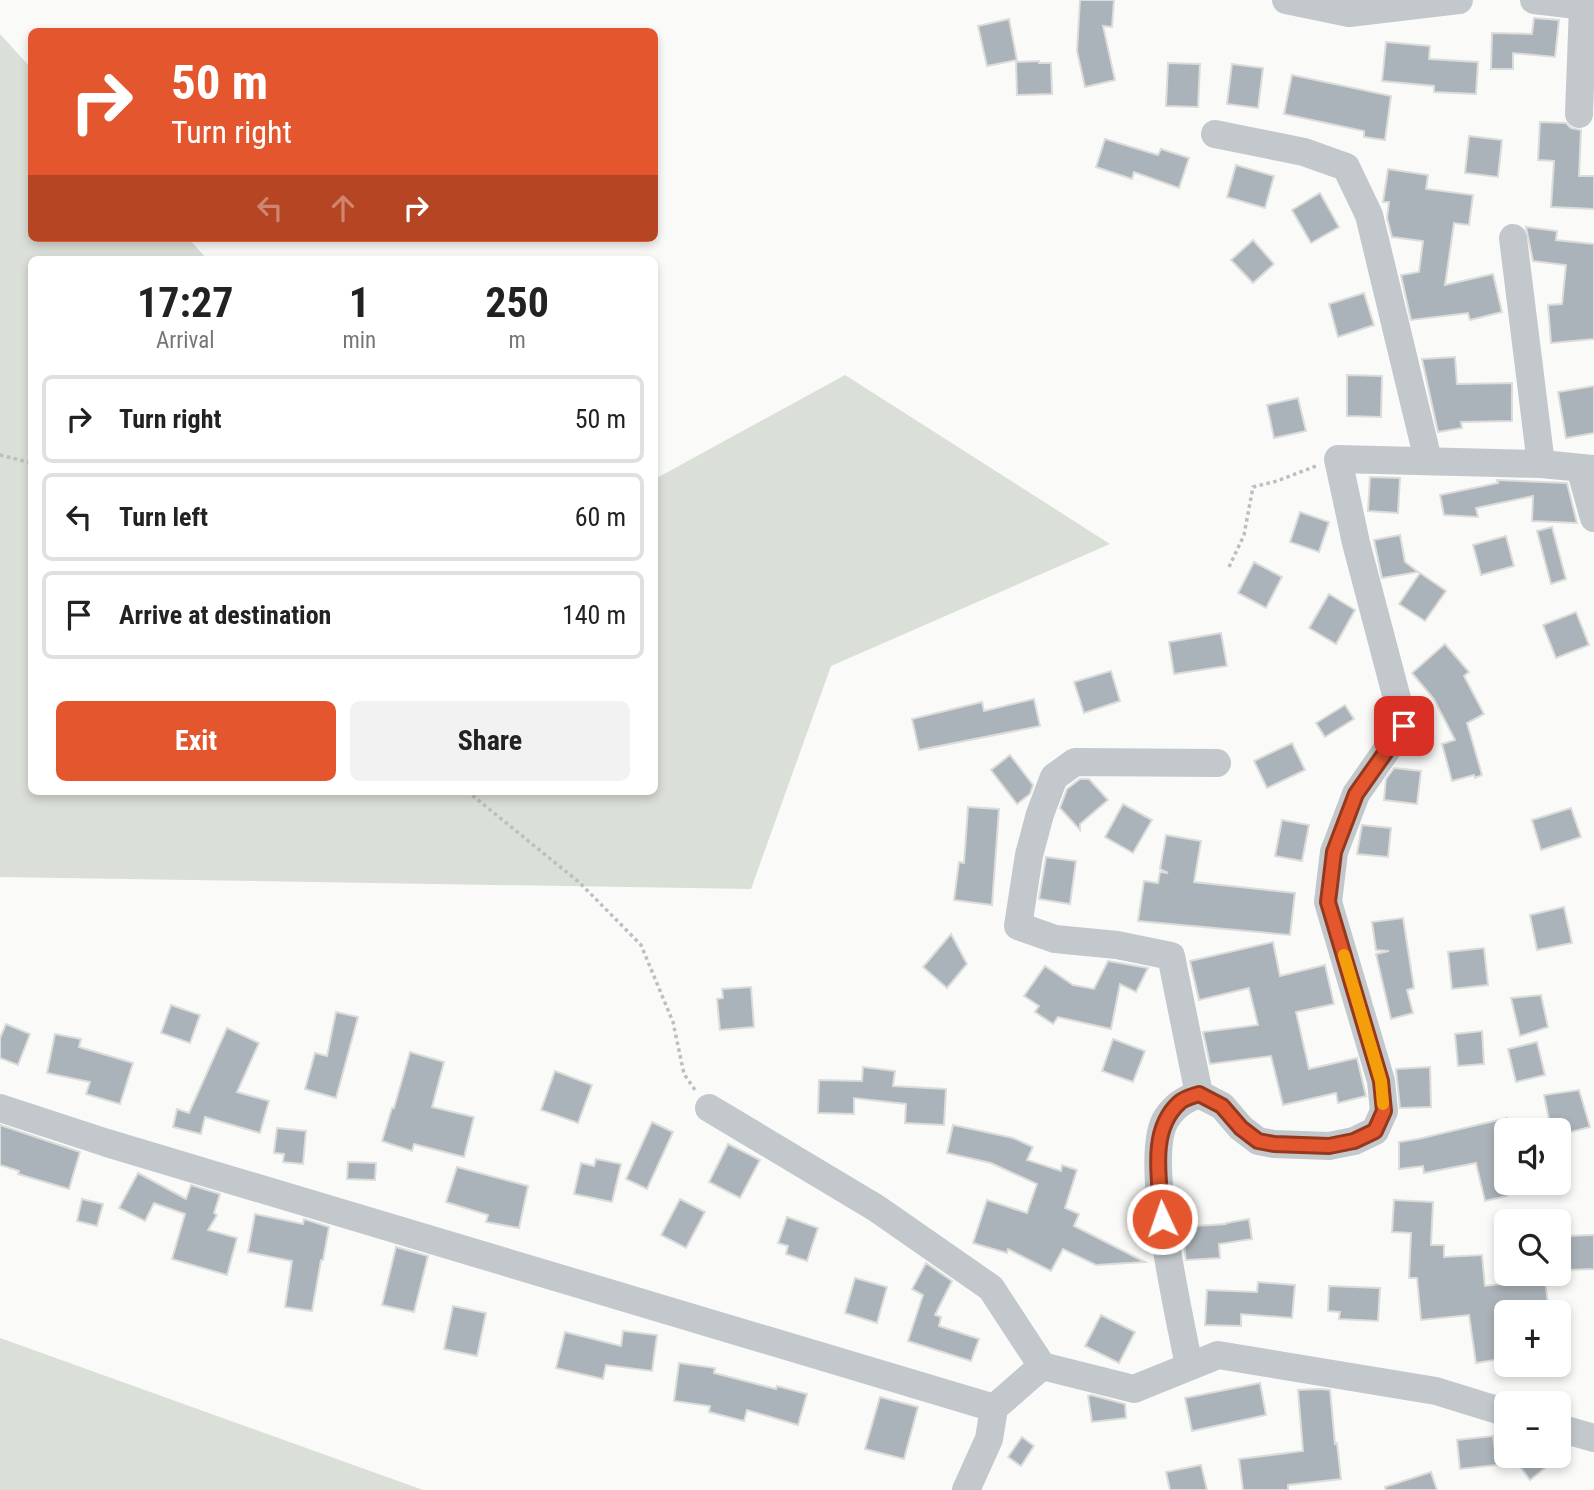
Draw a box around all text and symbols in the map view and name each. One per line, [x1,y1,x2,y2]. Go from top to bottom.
text: 50 m [171,54,268,111]
icon: right [56,56,147,147]
text: Turn right [171,113,292,151]
icon: left [251,189,289,227]
icon: ahead [324,189,362,227]
icon: right [397,189,435,227]
text: 17:27 [137,278,233,327]
text: 1 [349,278,370,327]
text: 250 [485,278,549,327]
text: Arrival [156,327,214,354]
text: min [342,327,376,354]
text: m [508,327,526,354]
icon: right [60,400,98,438]
text: Turn right [119,404,221,434]
text: 50 m [575,404,626,434]
icon: left [60,498,98,536]
text: Turn left [119,502,208,532]
text: 60 m [575,502,626,532]
icon: arrive [60,596,98,634]
text: Arrive at destination [119,600,331,630]
text: 140 m [562,600,626,630]
pin [1374,696,1434,756]
button: Exit [56,701,336,781]
button: Share [350,701,630,781]
icon: arrive [1385,707,1423,745]
map controls [1494,1118,1571,1468]
button: sound [1494,1118,1571,1195]
position arrow [1125,1182,1199,1256]
button: search [1494,1209,1571,1286]
button: + [1494,1300,1571,1377]
button: − [1494,1391,1571,1468]

